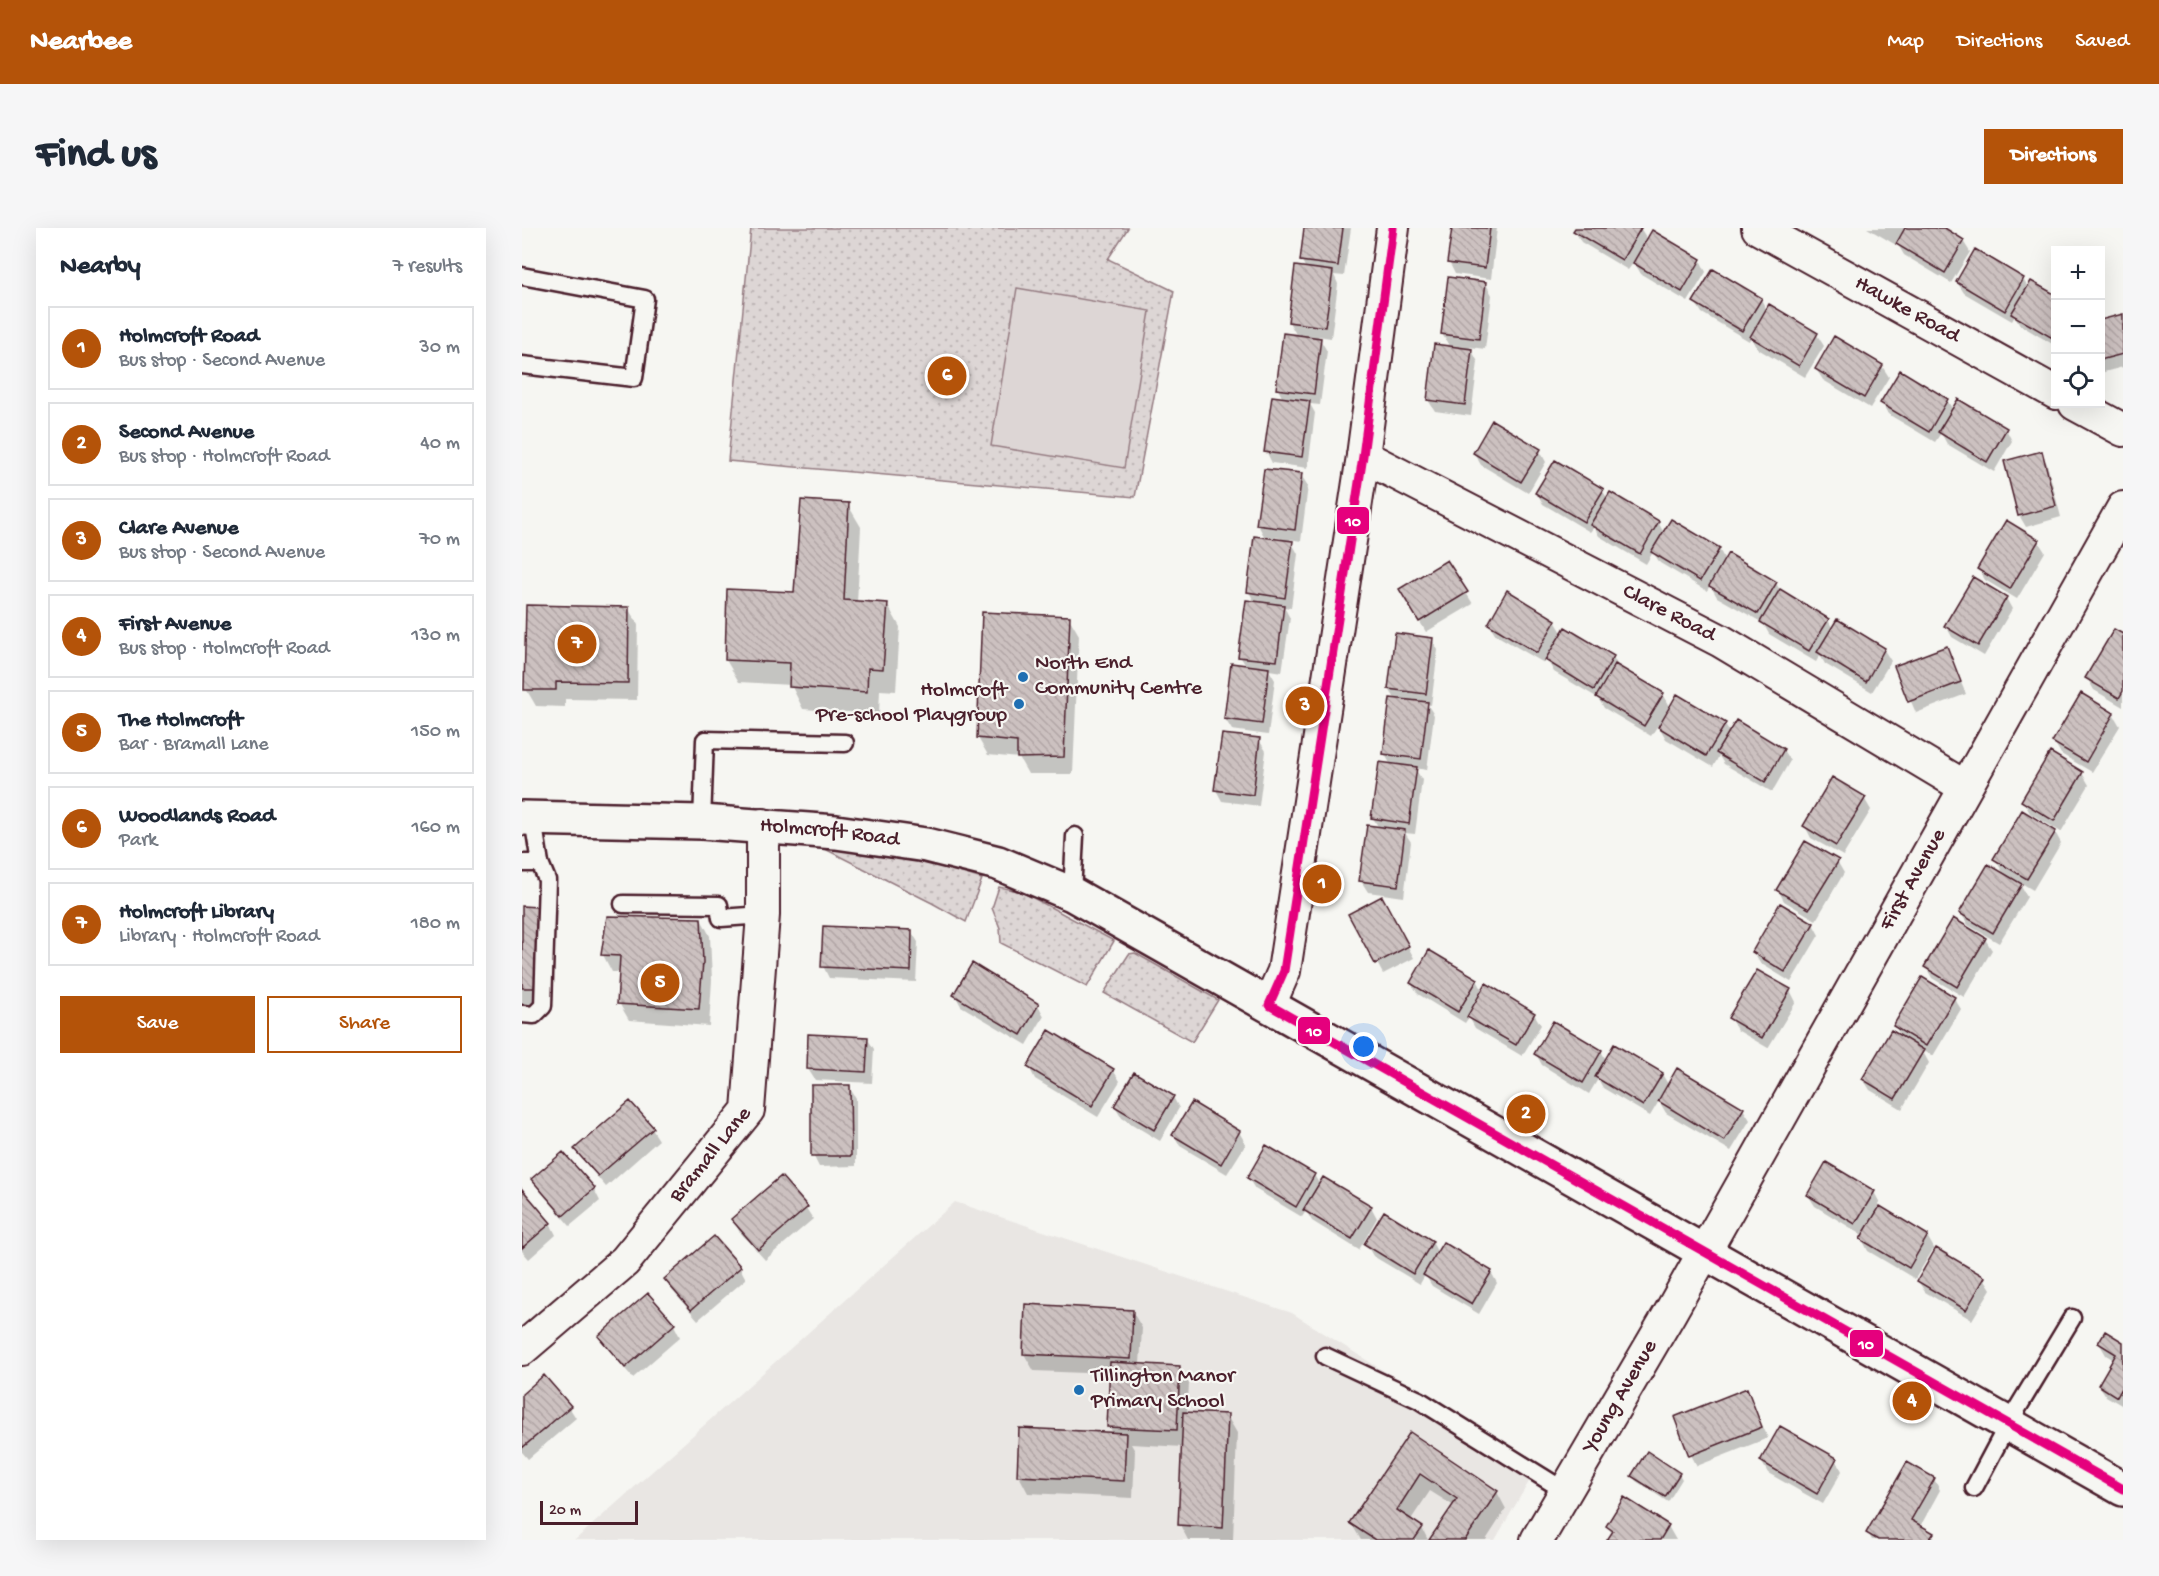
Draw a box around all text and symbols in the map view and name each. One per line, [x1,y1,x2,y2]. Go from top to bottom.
text: Nearbee [30,26,132,59]
text: Map [1887,30,1924,55]
text: Directions [1957,30,2042,55]
text: Saved [2075,30,2129,55]
button: Directions [1984,129,2123,184]
text: Find us [36,132,156,181]
map controls [2051,246,2105,408]
button: + [2051,246,2105,300]
text: Nearby [60,252,141,283]
text: 7 results [393,256,462,279]
street label: Hawke Road [1850,271,1966,351]
button: − [2051,300,2105,354]
text: Holmcroft Road [119,324,259,350]
text: 1 [77,337,86,360]
text: 30 m [419,337,460,360]
text: Bus stop · Second Avenue [119,350,325,373]
pin: 6 [928,354,966,398]
button: locate [2051,354,2105,408]
text: Second Avenue [119,420,254,446]
text: 2 [77,433,86,456]
text: 40 m [420,433,460,456]
text: Bus stop · Holmcroft Road [119,446,330,469]
line badge: 10 [1336,506,1370,535]
text: 10 [1344,514,1361,533]
text: Clare Avenue [119,516,239,542]
text: 3 [76,529,87,552]
text: 70 m [419,529,460,552]
text: Bus stop · Second Avenue [119,542,325,565]
street label: Clare Road [1618,579,1722,650]
text: First Avenue [119,612,231,638]
pin: 7 [558,622,596,666]
text: 4 [77,625,86,648]
text: 130 m [411,625,460,648]
text: Bus stop · Holmcroft Road [119,638,330,661]
place label: North End Community Centre [1035,651,1203,702]
marker: North End Community Centre [1016,670,1030,684]
place label: Holmcroft Pre-school Playgroup [815,678,1009,729]
pin: 3 [1286,684,1324,728]
marker: Holmcroft Pre-school Playgroup [1012,697,1026,711]
text: The Holmcroft [119,708,243,734]
text: 5 [76,721,87,744]
text: 150 m [411,721,460,744]
text: Bar · Bramall Lane [119,734,269,757]
text: Woodlands Road [119,804,275,830]
street label: Holmcroft Road [759,813,903,854]
text: 6 [76,817,87,840]
text: 160 m [411,817,460,840]
street label: First Avenue [1874,824,1953,936]
text: Park [119,830,157,853]
pin: 1 [1302,862,1342,906]
text: Holmcroft Library [119,900,274,926]
text: 7 [76,913,87,936]
text: 180 m [411,913,460,936]
text: Library · Holmcroft Road [119,926,319,949]
pin: 5 [640,960,680,1005]
button: Save [60,996,255,1053]
button: Share [267,996,462,1053]
line badge: 10 [1297,1016,1331,1045]
text: 10 [1305,1024,1322,1043]
your location [1349,1032,1378,1061]
pin: 2 [1506,1092,1546,1136]
street label: Bramall Lane [664,1101,758,1209]
line badge: 10 [1849,1329,1884,1358]
street label: Young Avenue [1577,1335,1664,1460]
text: 10 [1857,1337,1874,1356]
place label: Tillington Manor Primary School [1089,1364,1237,1415]
pin: 4 [1892,1378,1932,1424]
marker: Tillington Manor Primary School [1072,1383,1086,1397]
scale bar [540,1498,638,1526]
text: 20 m [549,1502,581,1521]

